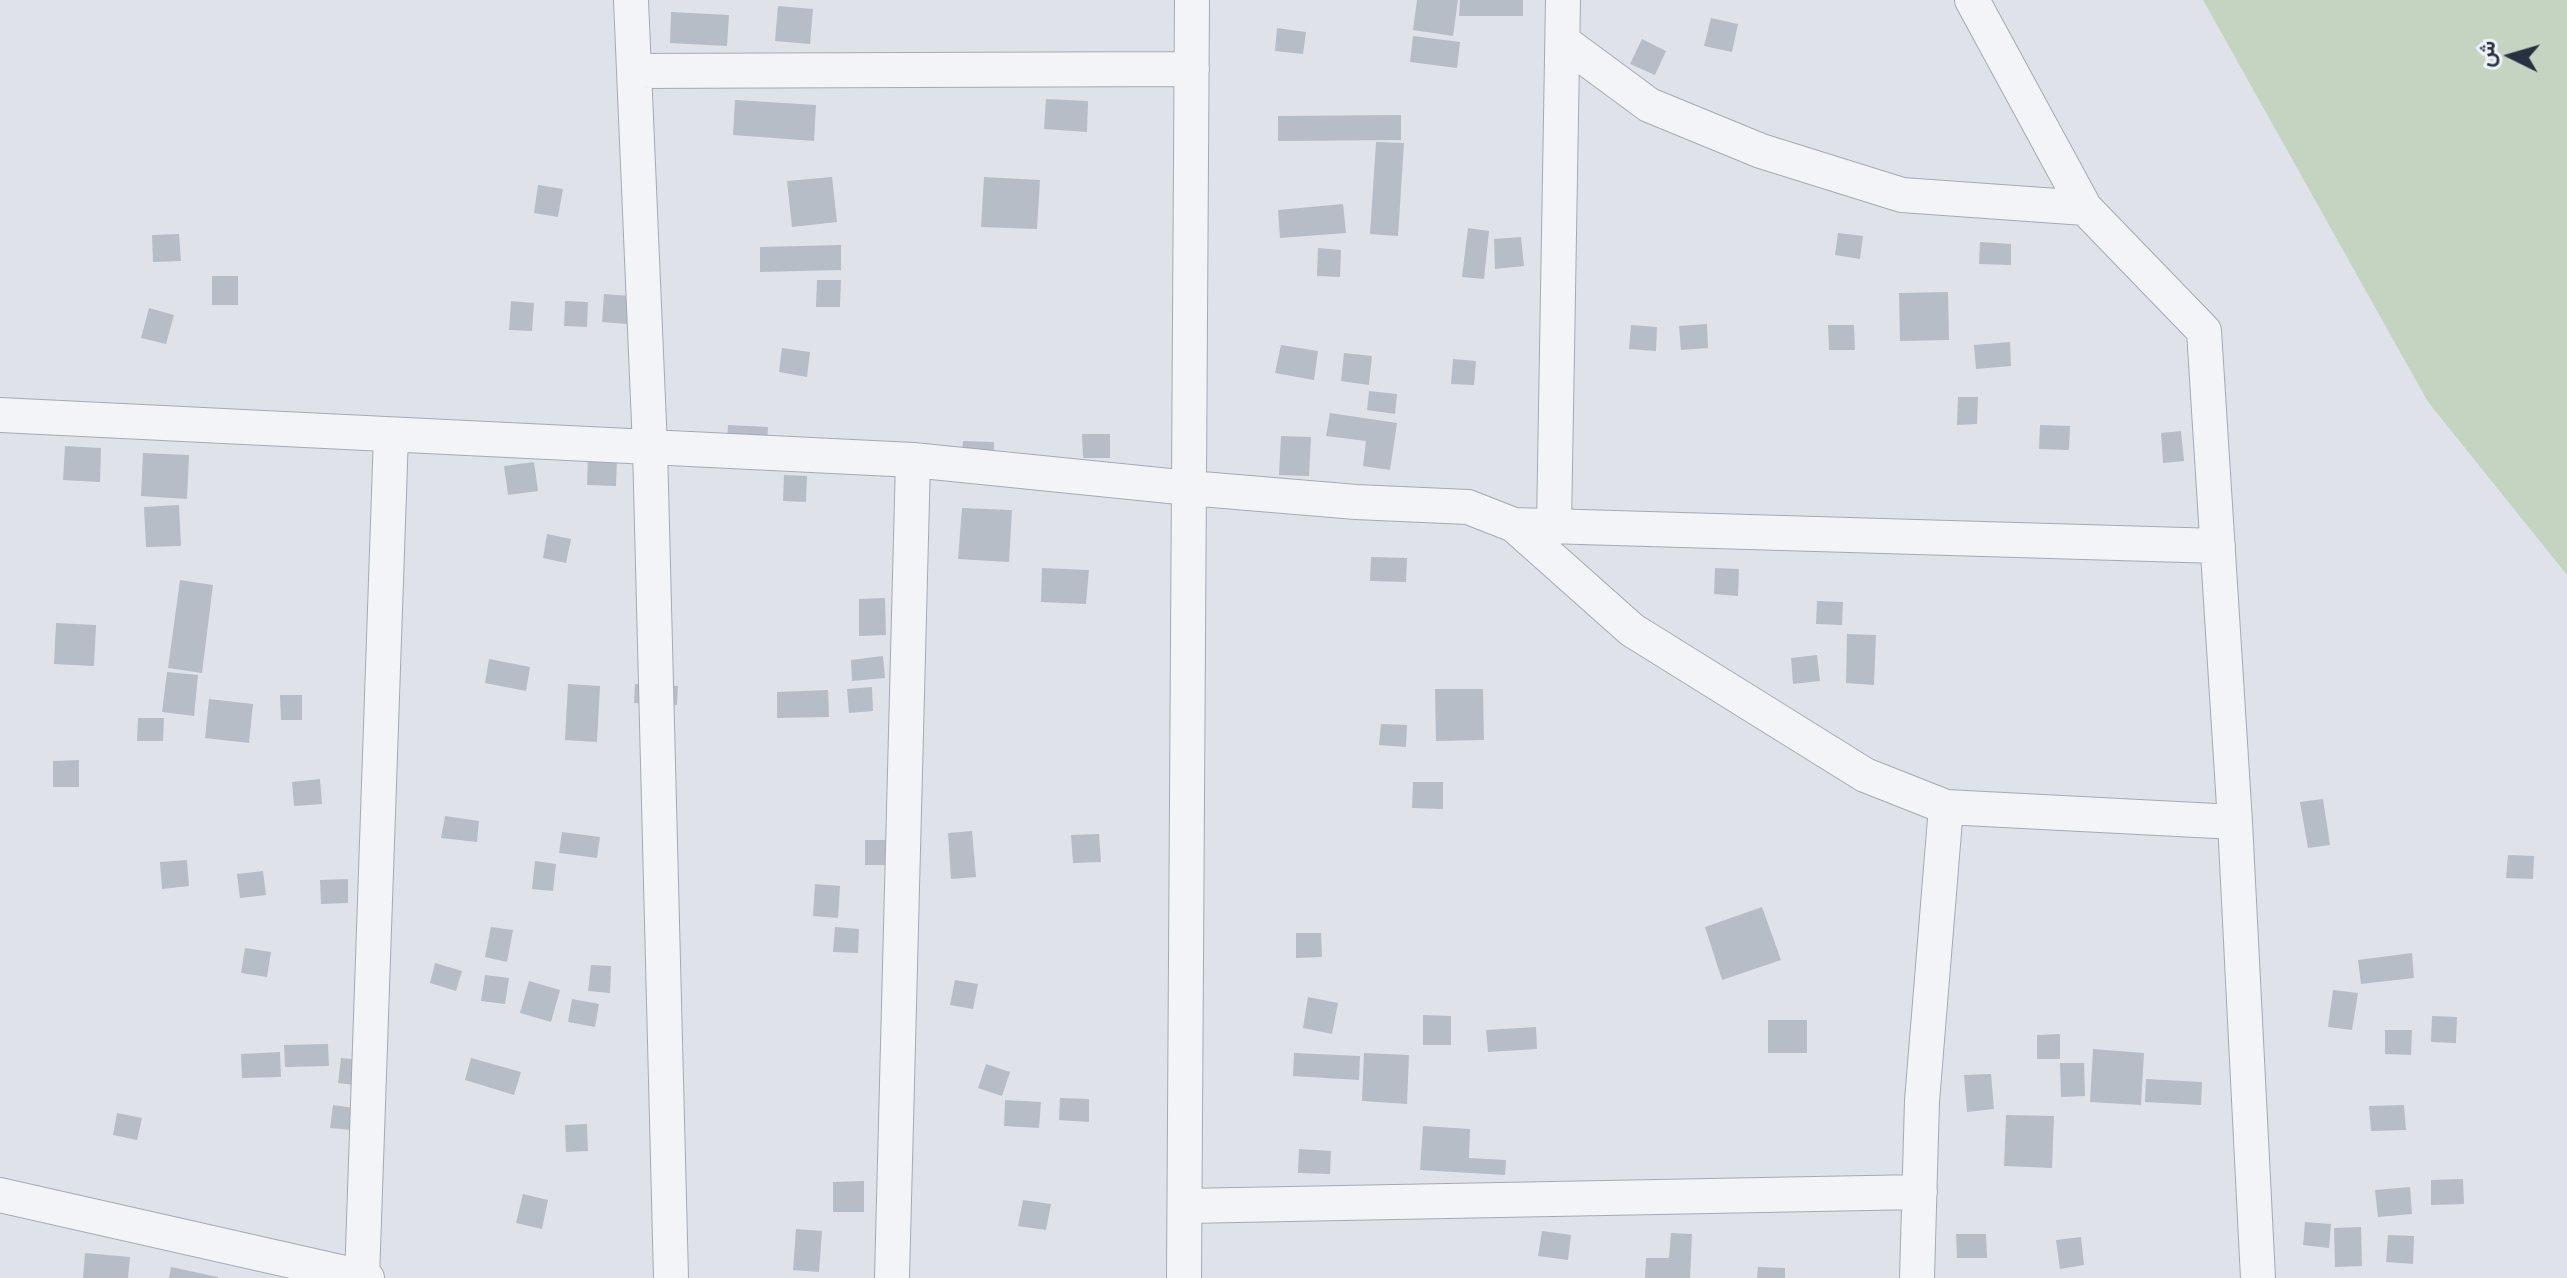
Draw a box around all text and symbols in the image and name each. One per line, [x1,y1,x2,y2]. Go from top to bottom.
north arrow [2471,16,2551,96]
text: ش [2472,40,2501,68]

